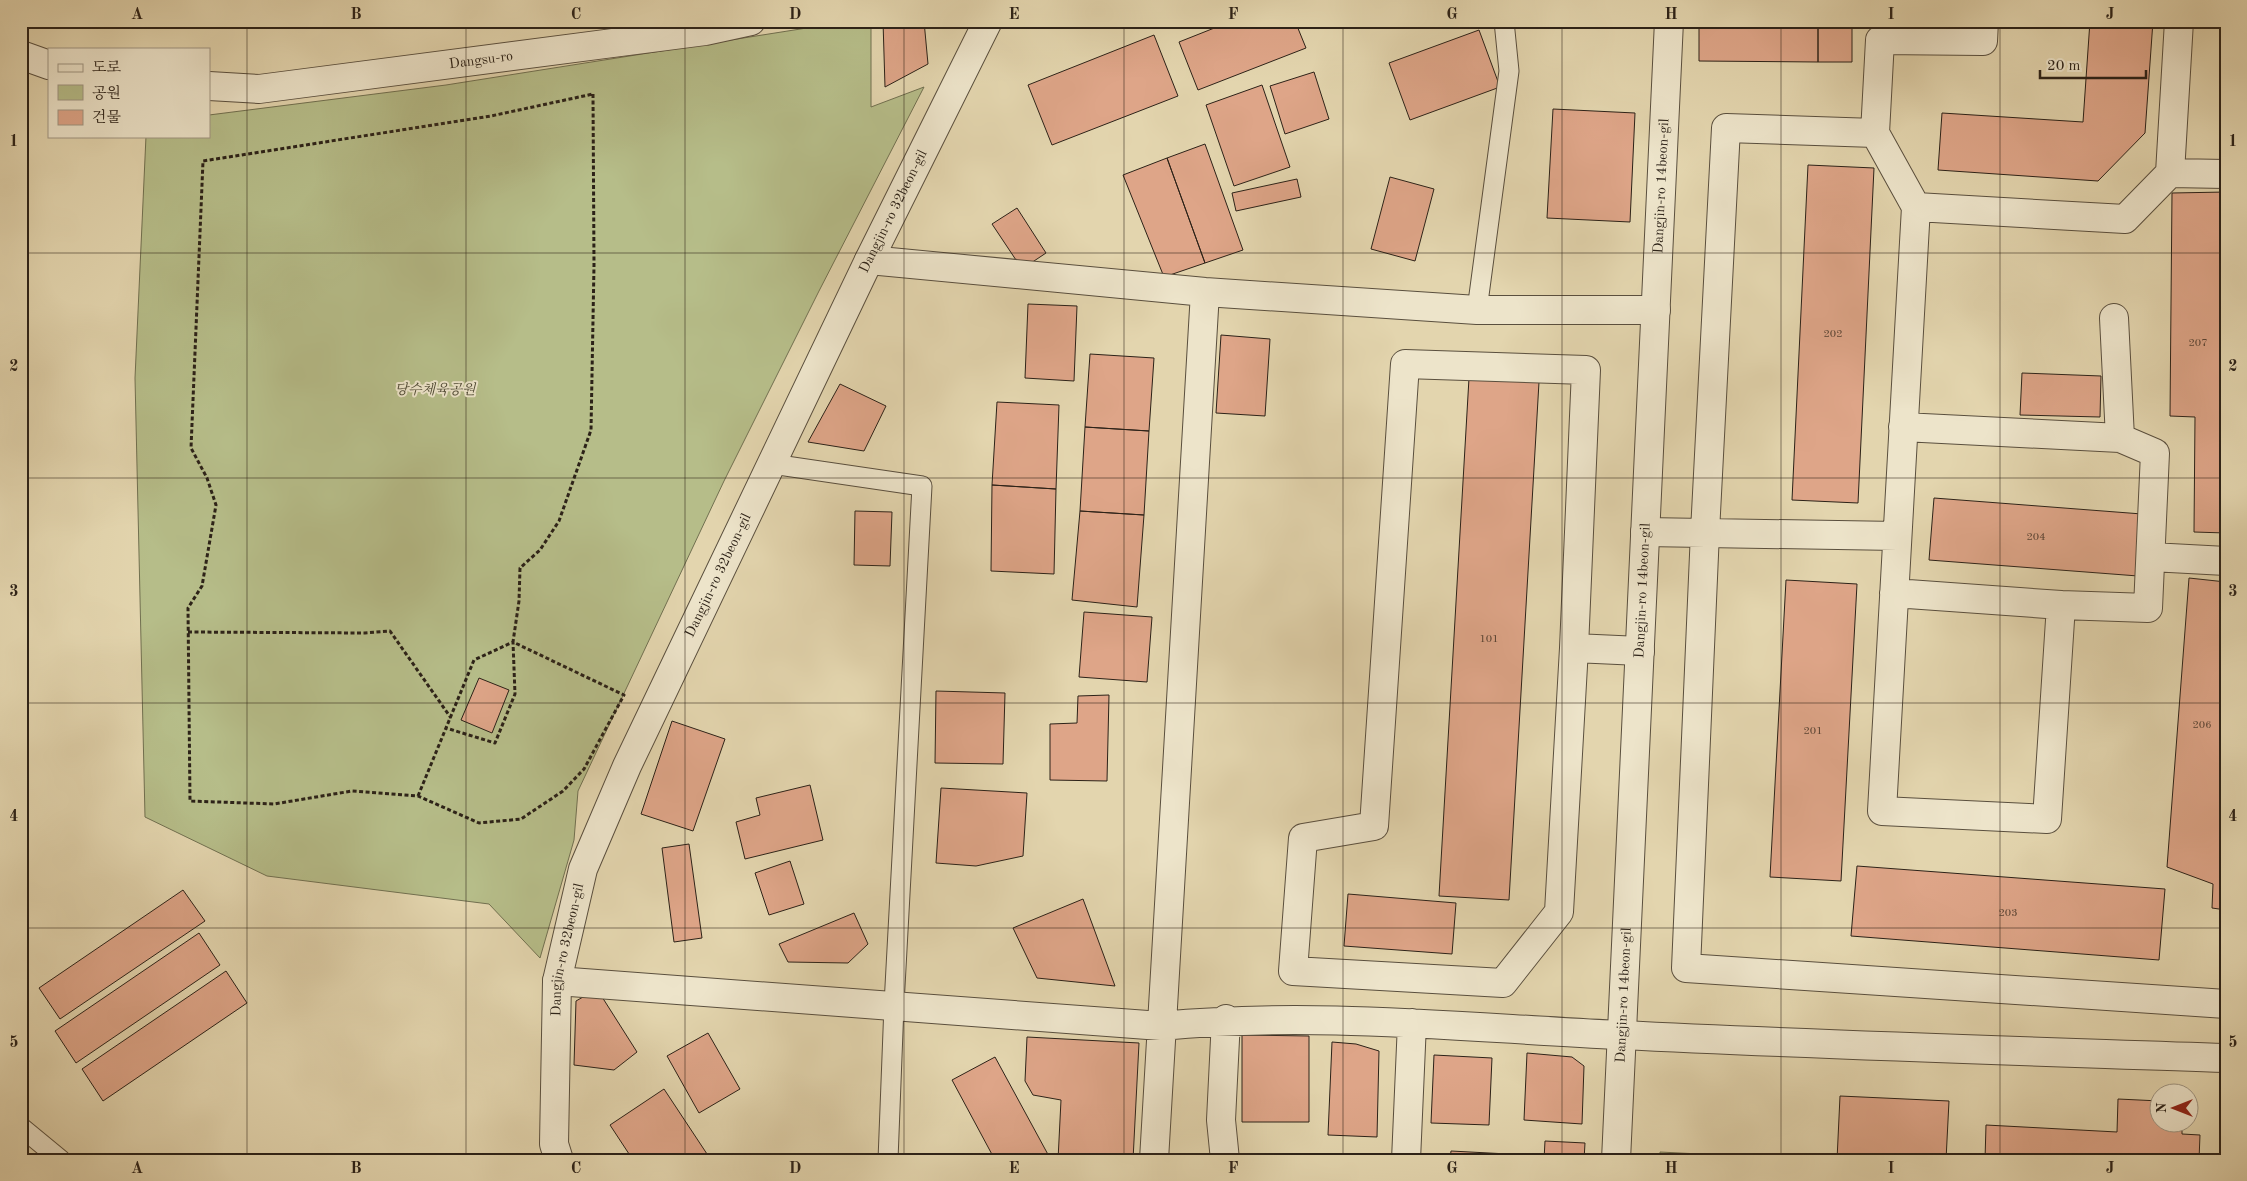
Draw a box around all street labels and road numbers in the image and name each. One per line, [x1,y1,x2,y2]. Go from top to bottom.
street label: Dangsu-ro [448,49,514,71]
street label: Dangjin-ro 14beon-gil [1651,118,1671,254]
street label: Dangjin-ro 32beon-gil [857,147,930,275]
street label: Dangjin-ro 32beon-gil [683,511,754,640]
street label: Dangjin-ro 14beon-gil [1632,522,1653,659]
street label: Dangjin-ro 32beon-gil [549,882,586,1017]
street label: Dangjin-ro 14beon-gil [1614,927,1634,1063]

